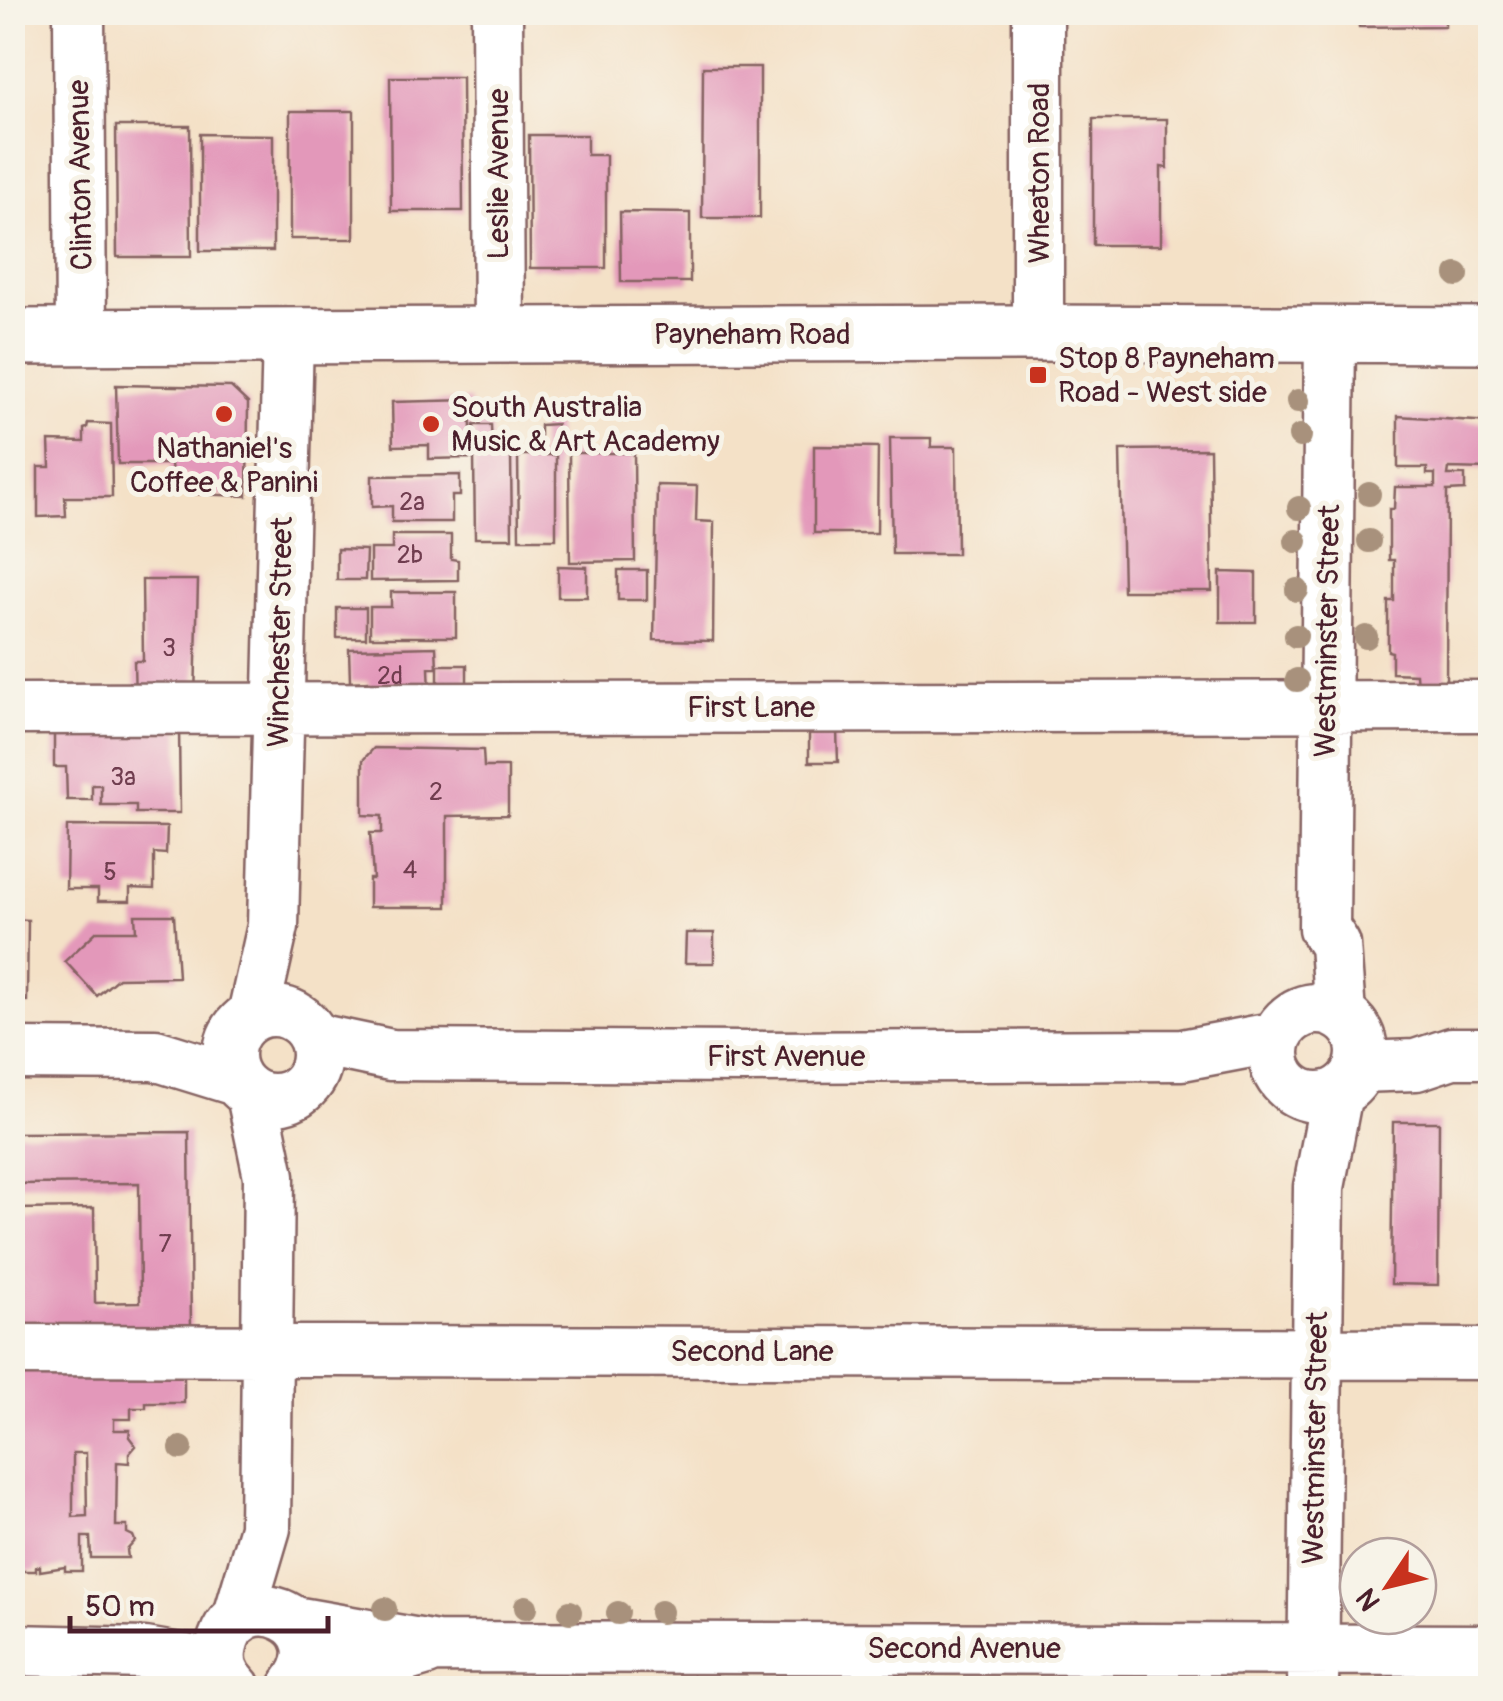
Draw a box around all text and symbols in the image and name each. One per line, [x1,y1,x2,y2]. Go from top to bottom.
street label: Clinton Avenue [60,79,101,271]
street label: Wheaton Road [1021,82,1058,264]
street label: Leslie Avenue [480,88,517,260]
street label: Payneham Road [653,316,851,353]
place label: Stop 8 Payneham Road - West side [1058,340,1275,411]
marker: Stop 8 Payneham Road - West side [1027,364,1049,386]
place label: South Australia Music & Art Academy [451,389,720,460]
marker: Nathaniel's Coffee & Panini [213,403,235,425]
marker: South Australia Music & Art Academy [420,413,442,435]
place label: Nathaniel's Coffee & Panini [130,430,318,501]
house number: 2a [399,487,425,518]
street label: Westminster Street [1307,503,1348,758]
street label: Winchester Street [260,515,301,748]
house number: 2b [397,540,423,571]
house number: 3 [162,633,176,664]
house number: 2d [377,661,403,692]
street label: First Lane [687,689,815,726]
house number: 3a [110,762,136,793]
house number: 2 [429,777,443,808]
house number: 4 [403,855,417,886]
house number: 5 [103,857,117,888]
street label: First Avenue [707,1038,865,1075]
house number: 7 [158,1229,172,1260]
street label: Westminster Street [1295,1310,1336,1565]
street label: Second Lane [670,1333,834,1370]
north arrow [1338,1536,1438,1636]
scale bar [70,1571,328,1633]
text: N [1349,1582,1389,1617]
text: 50 m [85,1588,155,1625]
street label: Second Avenue [867,1630,1061,1667]

